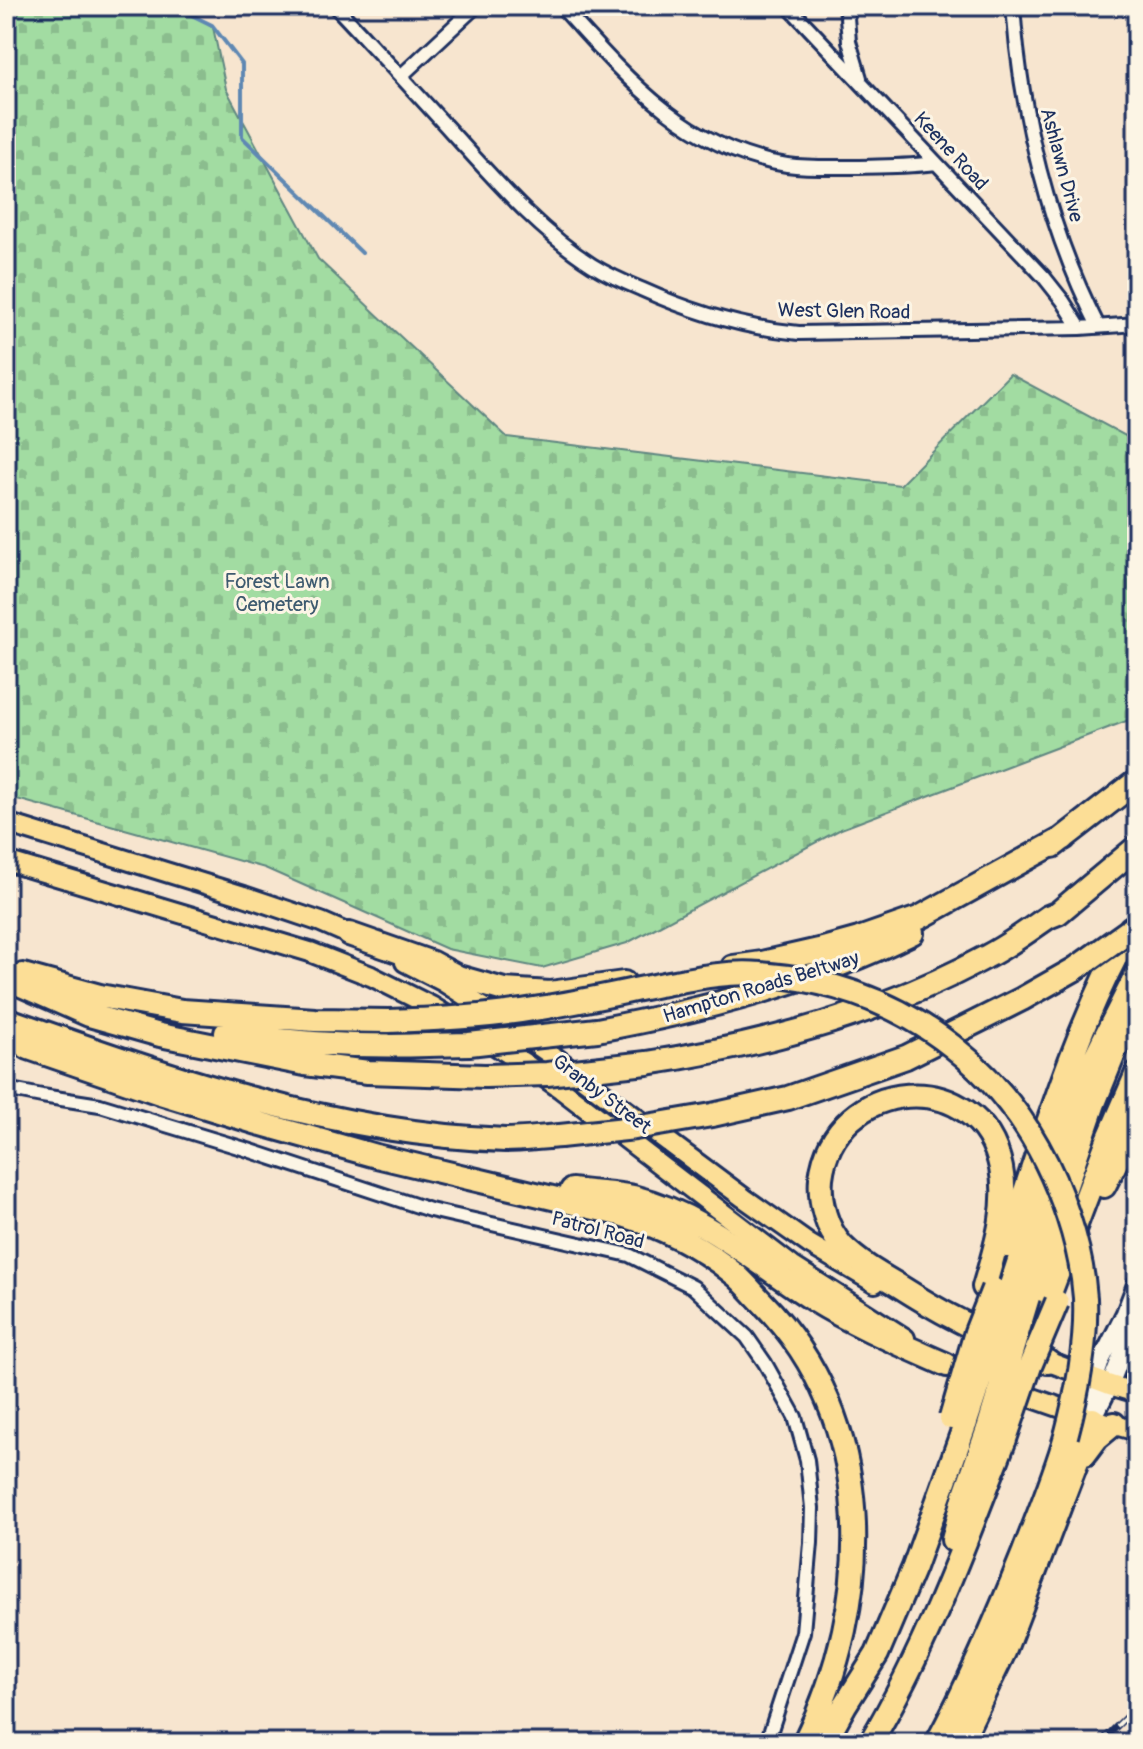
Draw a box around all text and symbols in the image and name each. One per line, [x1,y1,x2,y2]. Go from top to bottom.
street label: Ashlawn Drive [1035,105,1089,225]
street label: Keene Road [908,107,994,195]
street label: West Glen Road [777,297,911,325]
park label: Forest Lawn Cemetery [224,569,330,617]
street label: Hampton Roads Beltway [660,945,862,1029]
street label: Granby Street [548,1049,657,1140]
street label: Patrol Road [549,1206,647,1254]

